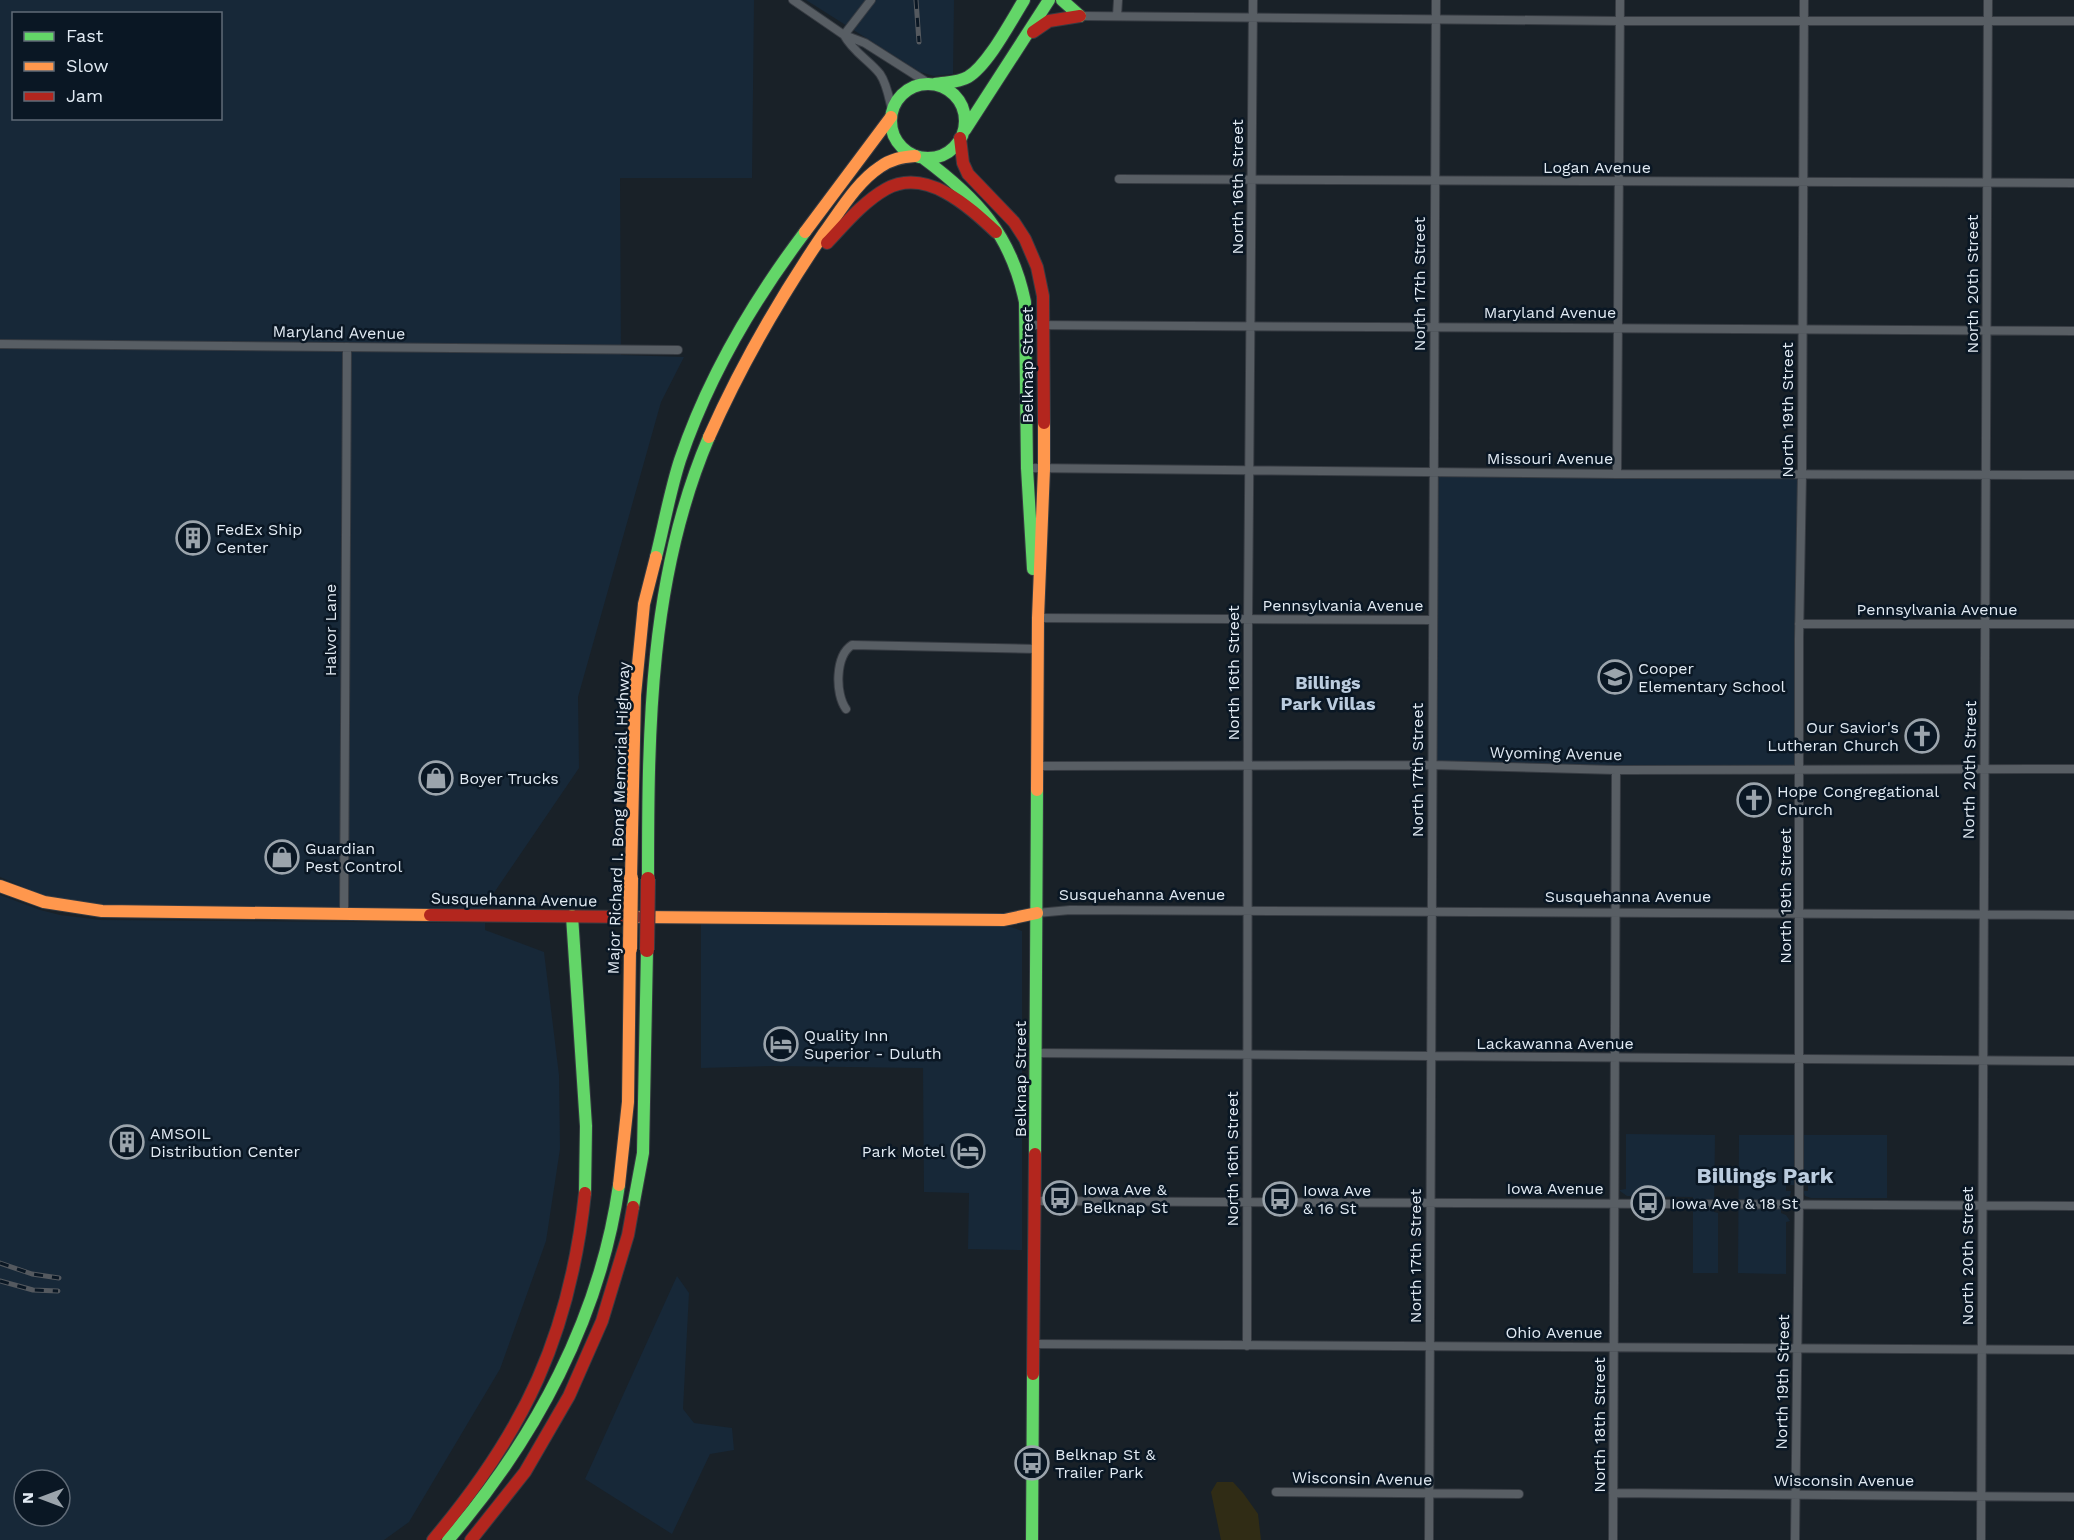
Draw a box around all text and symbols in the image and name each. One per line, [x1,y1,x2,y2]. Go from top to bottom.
legend [12,12,222,120]
text: Fast [66,25,104,46]
text: Slow [66,55,109,76]
text: Jam [66,85,103,106]
street label: North 16th Street [1228,119,1247,255]
street label: Logan Avenue [1543,158,1651,177]
street label: North 20th Street [1963,214,1982,353]
street label: North 17th Street [1410,216,1429,351]
street label: Maryland Avenue [1484,303,1616,322]
street label: Belknap Street [1018,307,1037,423]
street label: Maryland Avenue [272,322,406,343]
street label: North 19th Street [1778,342,1797,478]
street label: Missouri Avenue [1487,449,1613,468]
building icon: FedEx Ship Center [175,520,211,556]
place label: FedEx Ship Center [216,520,302,557]
street label: Halvor Lane [321,584,340,676]
street label: Pennsylvania Avenue [1263,596,1423,615]
street label: Pennsylvania Avenue [1857,600,2017,619]
street label: North 16th Street [1224,605,1243,741]
school or university icon: Cooper Elementary School [1597,659,1633,695]
place label: Cooper Elementary School [1638,659,1786,696]
street label: Major Richard I. Bong Memorial Highway [604,661,633,975]
district label: Billings Park Villas [1280,672,1376,714]
street label: North 20th Street [1959,700,1980,840]
street label: North 17th Street [1408,702,1427,837]
place label: Our Savior's Lutheran Church [1767,718,1899,755]
church icon: Our Savior's Lutheran Church [1904,718,1940,754]
street label: Wyoming Avenue [1490,743,1622,764]
shop icon: Boyer Trucks [418,760,454,796]
place label: Boyer Trucks [459,769,559,788]
church icon: Hope Congregational Church [1736,782,1772,818]
place label: Hope Congregational Church [1777,782,1939,819]
street label: North 19th Street [1776,828,1795,964]
shop icon: Guardian Pest Control [264,839,300,875]
place label: Guardian Pest Control [305,839,402,876]
street label: Susquehanna Avenue [1059,885,1225,904]
street label: Susquehanna Avenue [1545,887,1711,906]
street label: Susquehanna Avenue [431,889,597,910]
street label: Belknap Street [1011,1021,1030,1137]
hotel icon: Quality Inn Superior - Duluth [763,1026,799,1062]
place label: Quality Inn Superior - Duluth [804,1026,942,1063]
street label: Lackawanna Avenue [1476,1034,1634,1053]
street label: North 16th Street [1223,1091,1242,1227]
building icon: AMSOIL Distribution Center [109,1124,145,1160]
place label: AMSOIL Distribution Center [150,1124,300,1161]
hotel icon: Park Motel [950,1133,986,1169]
place label: Park Motel [862,1142,945,1161]
district label: Billings Park [1697,1163,1834,1188]
street label: Iowa Avenue [1506,1179,1604,1198]
bus stop icon: Iowa Ave & Belknap St [1042,1180,1078,1216]
place label: Iowa Ave & Belknap St [1083,1180,1168,1217]
bus stop icon: Iowa Ave & 16 St [1262,1181,1298,1217]
place label: Iowa Ave & 16 St [1303,1181,1371,1218]
bus stop icon: Iowa Ave & 18 St [1630,1185,1666,1221]
street label: North 20th Street [1958,1186,1977,1325]
street label: North 17th Street [1406,1188,1425,1323]
place label: Iowa Ave & 18 St [1671,1194,1799,1213]
street label: North 19th Street [1772,1314,1793,1450]
street label: Ohio Avenue [1505,1323,1603,1342]
street label: North 18th Street [1590,1357,1609,1493]
bus stop icon: Belknap St & Trailer Park [1014,1445,1050,1481]
place label: Belknap St & Trailer Park [1055,1445,1157,1482]
north arrow [12,1468,72,1528]
street label: Wisconsin Avenue [1292,1468,1432,1489]
street label: Wisconsin Avenue [1774,1471,1914,1490]
text: N [18,1492,37,1504]

